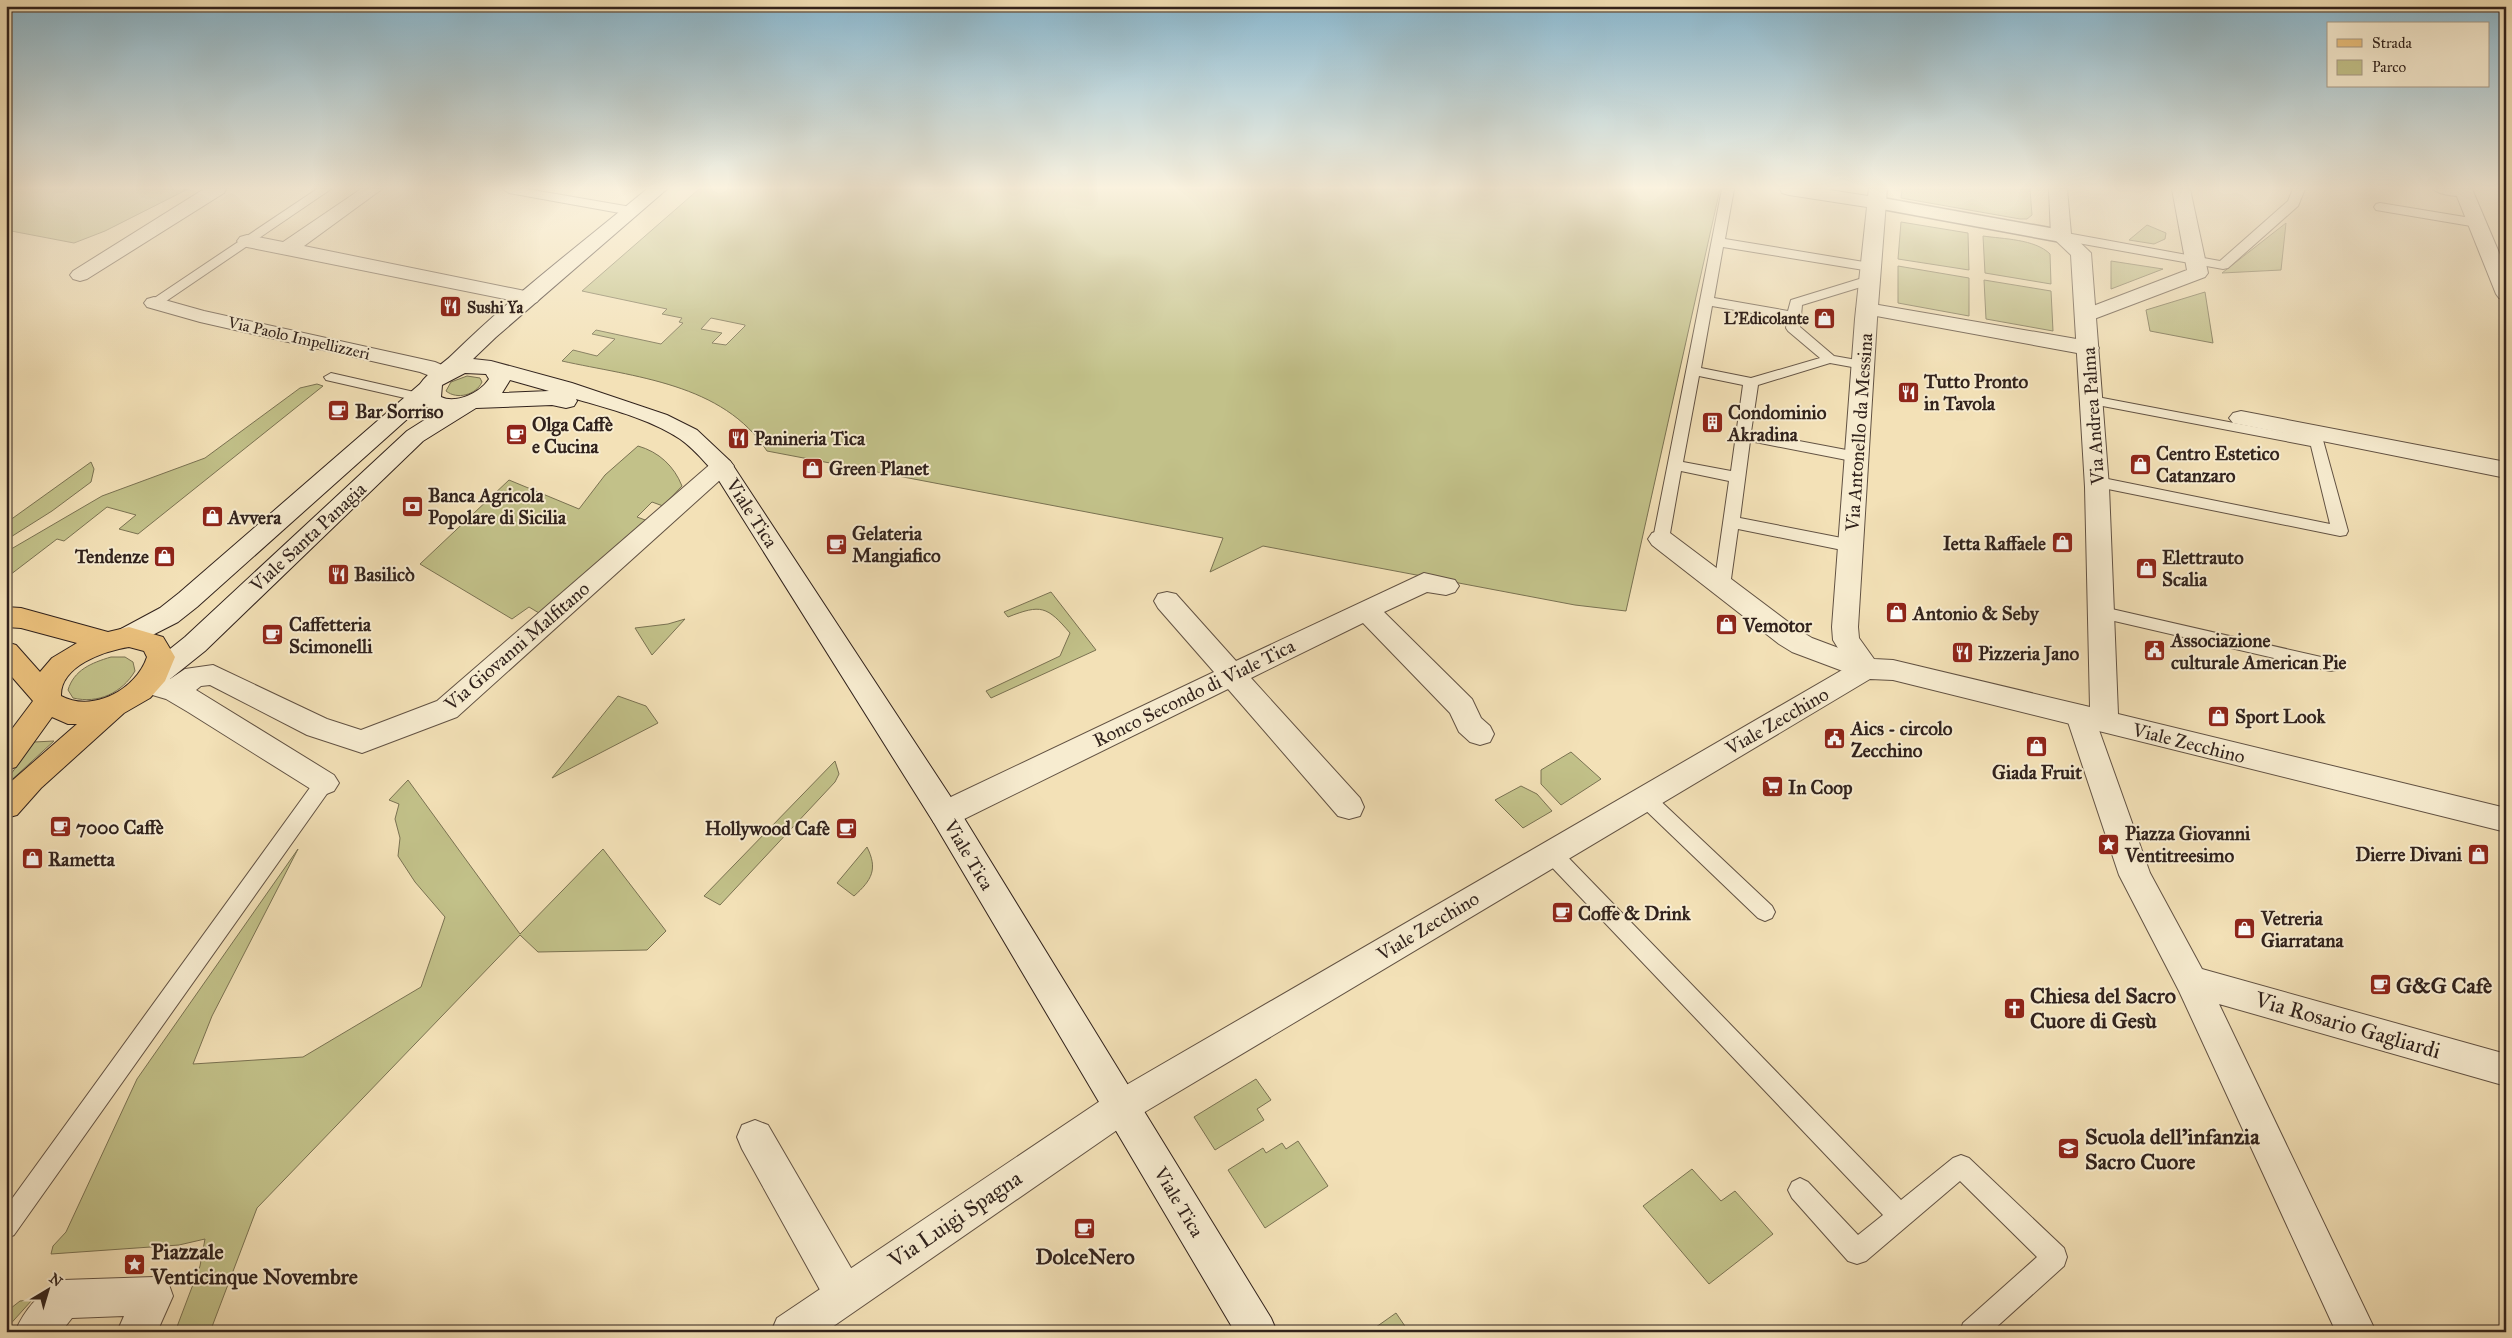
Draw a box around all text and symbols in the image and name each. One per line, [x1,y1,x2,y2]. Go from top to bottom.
legend [2327,22,2490,88]
text: Strada [2372,34,2412,52]
text: Parco [2372,58,2407,76]
restaurant icon: Sushi Ya [439,295,463,319]
place label: Sushi Ya [467,298,524,317]
shop icon: L'Edicolante [1813,306,1837,330]
place label: L'Edicolante [1724,309,1809,328]
street label: Via Paolo Impellizzeri [225,312,372,364]
street label: Via Antonello da Messina [1841,331,1877,533]
street label: Via Andrea Palma [2077,345,2109,487]
place label: Tutto Pronto in Tavola [1923,370,2029,415]
restaurant icon: Tutto Pronto in Tavola [1896,380,1920,404]
cafe icon: Bar Sorriso [327,399,351,423]
place label: Bar Sorriso [355,400,444,423]
place label: Condominio Akradina [1726,401,1827,446]
building icon: Condominio Akradina [1700,411,1724,435]
place label: Olga Caffè e Cucina [532,413,613,458]
cafe icon: Olga Caffè e Cucina [504,423,528,447]
restaurant icon: Panineria Tica [726,426,750,450]
place label: Panineria Tica [754,427,866,450]
place label: Centro Estetico Catanzaro [2156,442,2280,487]
shop icon: Centro Estetico Catanzaro [2128,452,2152,476]
shop icon: Green Planet [801,456,825,480]
place label: Green Planet [829,457,929,480]
street label: Viale Tica [721,473,783,553]
street label: Viale Santa Panagia [244,477,372,598]
place label: Banca Agricola Popolare di Sicilia [428,484,567,530]
bank icon: Banca Agricola Popolare di Sicilia [400,494,424,518]
shop icon: Avvera [200,505,224,529]
place label: Avvera [226,506,282,529]
place label: Gelateria Mangiafico [852,522,941,568]
shop icon: Ietta Raffaele [2050,531,2074,555]
cafe icon: Gelateria Mangiafico [824,532,848,556]
place label: Ietta Raffaele [1943,532,2046,555]
shop icon: Tendenze [153,544,177,568]
place label: Tendenze [74,545,149,568]
place label: Elettrauto Scalia [2162,546,2244,591]
shop icon: Elettrauto Scalia [2134,556,2158,580]
restaurant icon: Basilicò [326,562,350,586]
place label: Basilicò [354,563,415,586]
street label: Via Giovanni Malfitano [439,577,594,716]
shop icon: Antonio & Seby [1885,601,1909,625]
place label: Antonio & Seby [1911,602,2040,626]
place label: Caffetteria Scimonelli [289,613,373,658]
shop icon: Vemotor [1715,613,1739,637]
place label: Vemotor [1742,614,1813,637]
cafe icon: Caffetteria Scimonelli [261,623,285,647]
place label: Associazione culturale American Pie [2169,629,2347,674]
street label: Ronco Secondo di Viale Tica [1089,634,1300,752]
public building icon: Associazione culturale American Pie [2143,639,2167,663]
restaurant icon: Pizzeria Jano [1950,641,1974,665]
place label: Pizzeria Jano [1978,642,2080,666]
street label: Viale Zecchino [1721,682,1833,760]
shop icon: Sport Look [2207,704,2231,728]
place label: Sport Look [2235,705,2326,729]
place label: Aics - circolo Zecchino [1849,717,1953,762]
street label: Viale Zecchino [2129,718,2248,768]
public building icon: Aics - circolo Zecchino [1823,727,1847,751]
shop icon: Giada Fruit [2025,734,2049,758]
place label: Giada Fruit [1992,761,2082,784]
supermarket icon: In Coop [1760,775,1784,799]
place label: In Coop [1788,776,1853,800]
cafe icon: 7000 Caffè [48,815,72,839]
street label: Viale Tica [939,815,999,895]
place label: 7000 Caffè [76,816,164,839]
cafe icon: Hollywood Cafè [834,816,858,840]
place label: Hollywood Cafè [705,817,830,841]
place label: Piazza Giovanni Ventitreesimo [2124,822,2251,867]
place icon: Piazza Giovanni Ventitreesimo [2097,832,2121,856]
shop icon: Dierre Divani [2466,842,2490,866]
place label: Dierre Divani [2355,843,2463,866]
shop icon: Rametta [20,847,44,871]
place label: Rametta [48,848,116,871]
street label: Viale Zecchino [1372,886,1483,966]
cafe icon: Coffe & Drink [1550,901,1574,925]
place label: Coffe & Drink [1578,902,1692,925]
place label: Vetreria Giarratana [2260,907,2344,952]
shop icon: Vetreria Giarratana [2233,917,2257,941]
place label: G&G Cafè [2396,972,2492,999]
cafe icon: G&G Cafè [2368,973,2392,997]
place label: Chiesa del Sacro Cuore di Gesù [2030,982,2176,1034]
street label: Via Rosario Gagliardi [2251,985,2444,1064]
church icon: Chiesa del Sacro Cuore di Gesù [2002,996,2026,1020]
place label: Scuola dell'infanzia Sacro Cuore [2085,1123,2260,1175]
school or university icon: Scuola dell'infanzia Sacro Cuore [2057,1137,2081,1161]
street label: Viale Tica [1149,1162,1209,1242]
street label: Via Luigi Spagna [882,1164,1027,1274]
cafe icon: DolceNero [1073,1216,1097,1240]
place label: Piazzale Venticinque Novembre [150,1238,358,1290]
place label: DolceNero [1035,1243,1135,1270]
place icon: Piazzale Venticinque Novembre [123,1252,147,1276]
north arrow [22,1266,72,1316]
text: N [46,1270,66,1291]

